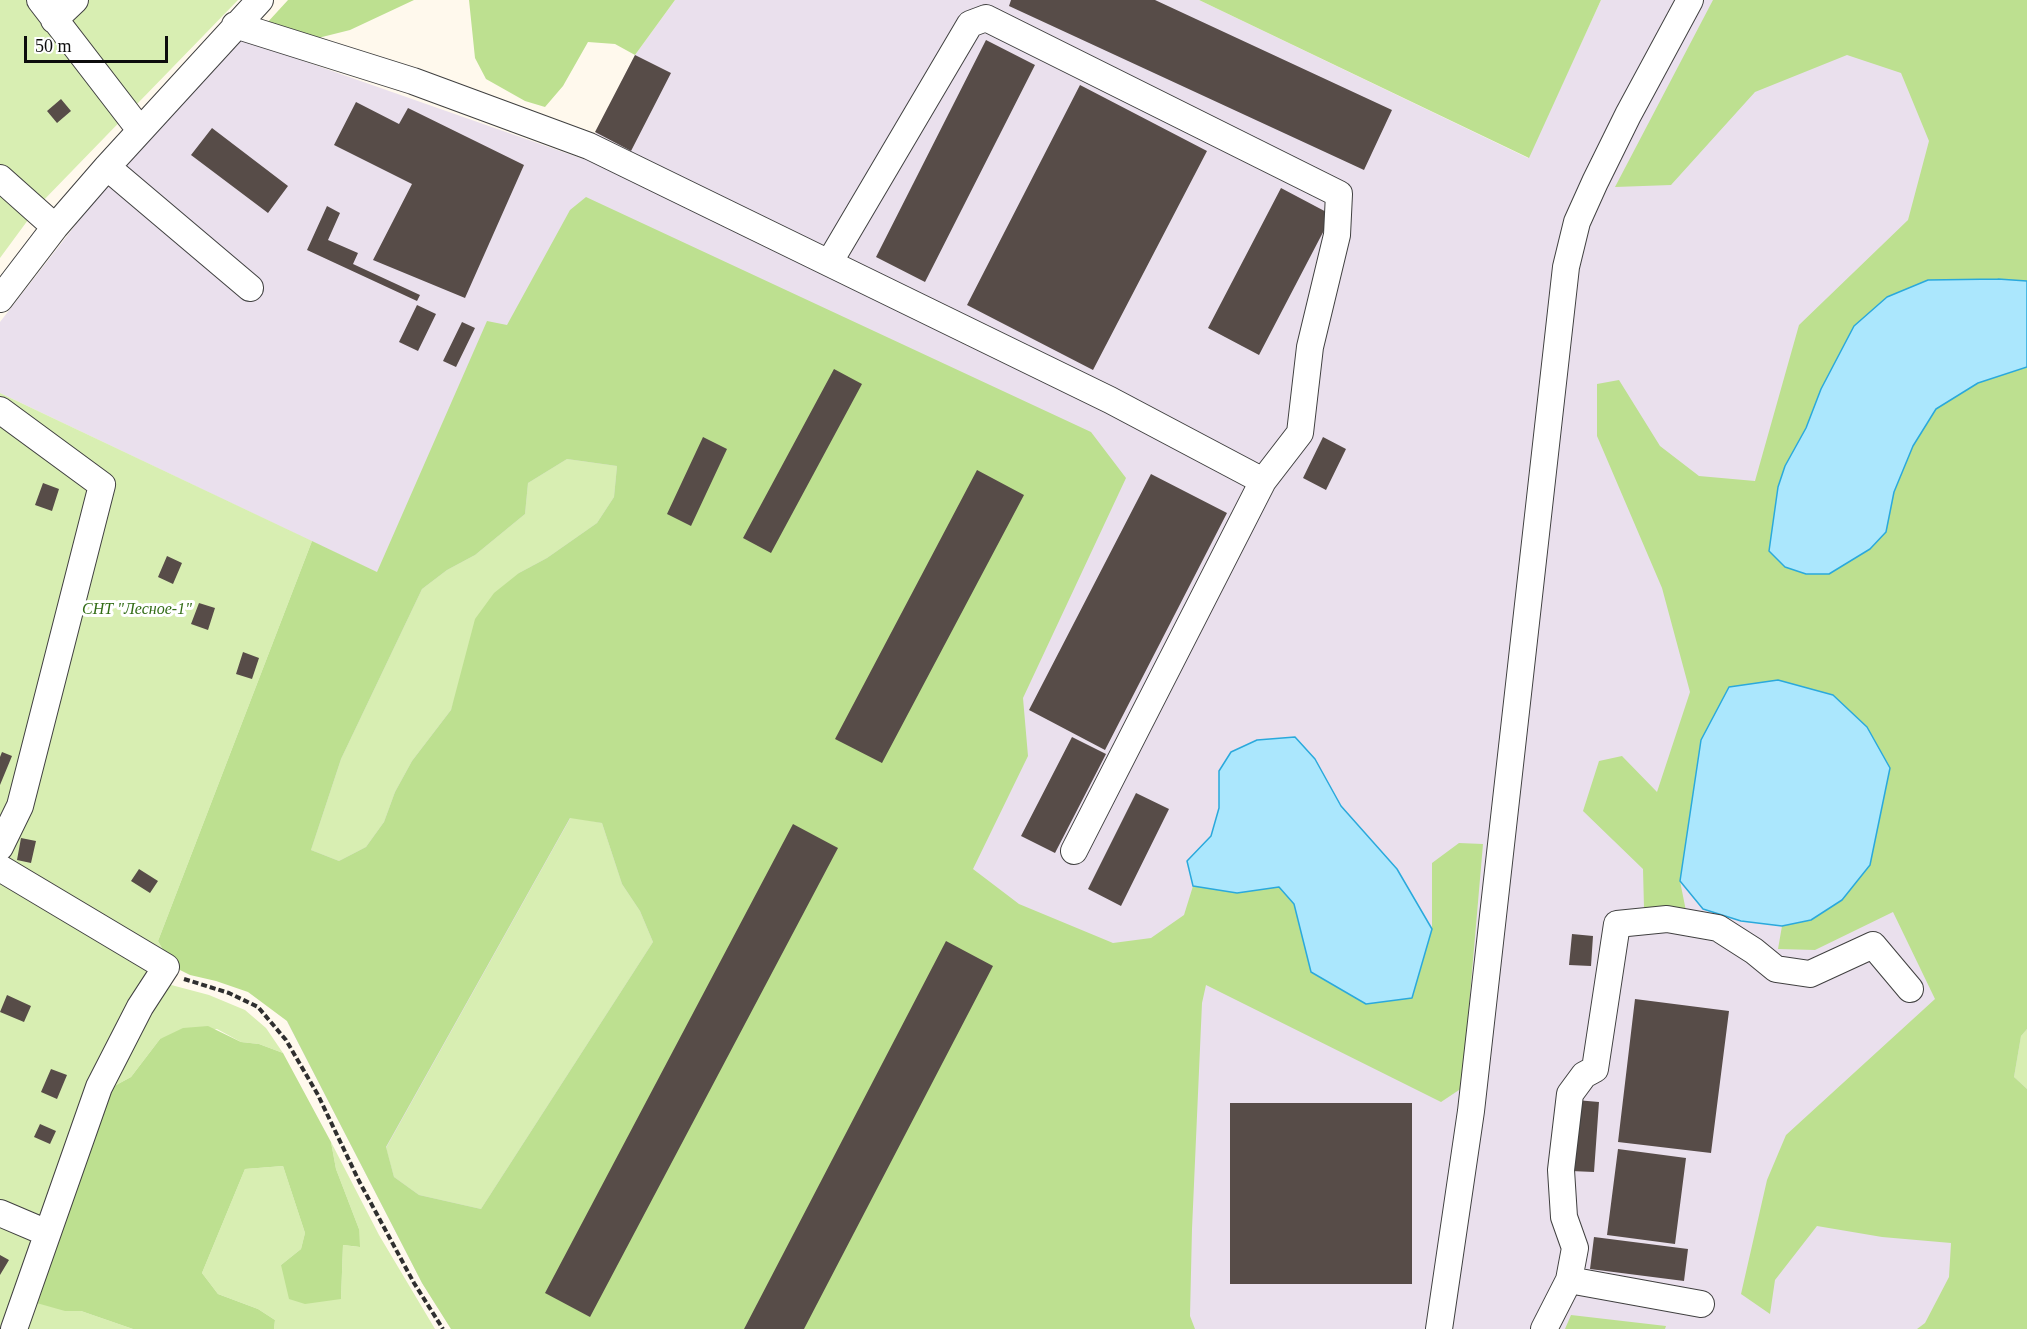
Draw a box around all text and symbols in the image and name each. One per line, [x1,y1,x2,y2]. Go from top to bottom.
scale bar [27,24,171,62]
text: 50 m [35,36,72,56]
park label: СНТ "Лесное-1" [82,600,192,620]

